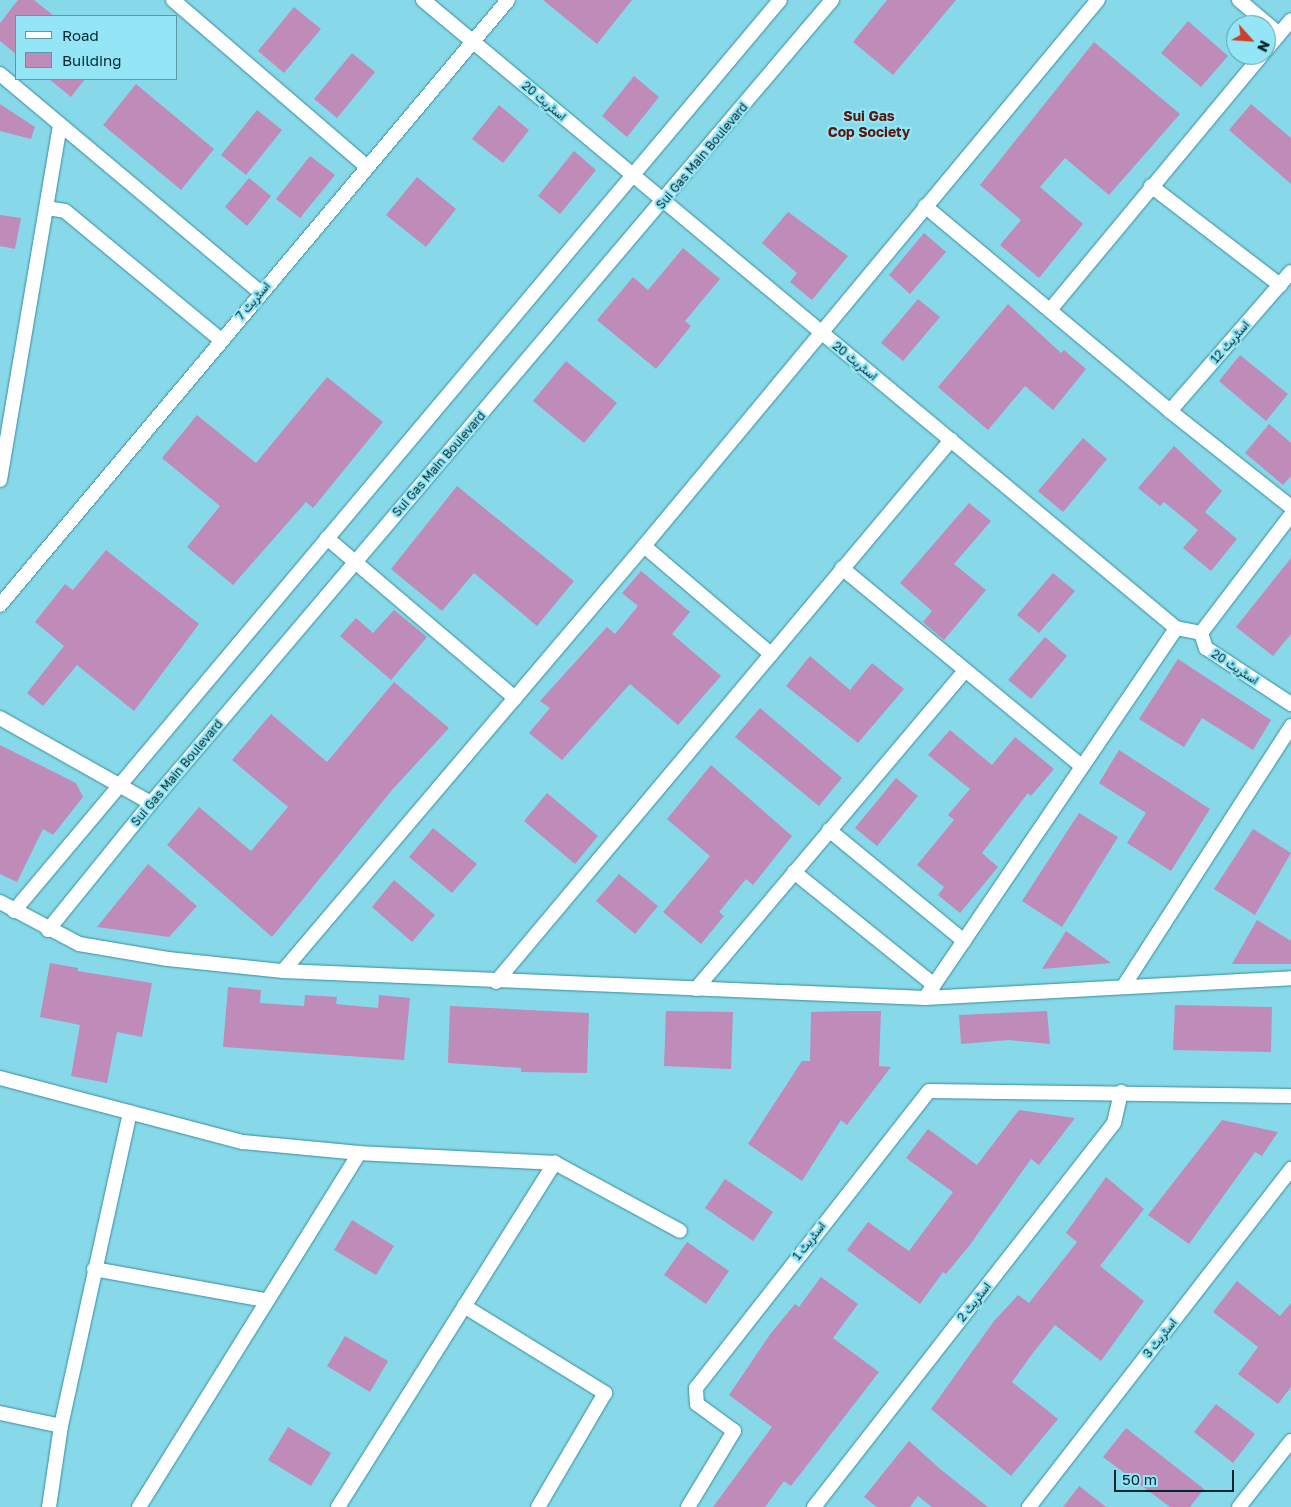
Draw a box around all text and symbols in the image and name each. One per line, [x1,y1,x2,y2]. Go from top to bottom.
legend [15,15,178,80]
north arrow [1226,15,1276,65]
text: Road [62,26,99,44]
text: N [1254,38,1274,55]
text: Building [62,51,122,69]
street label: اسٹریٹ 20 [519,78,569,124]
street label: Sui Gas Main Boulevard [653,100,751,212]
district label: Sui Gas Cop Society [828,108,910,140]
street label: اسٹریٹ 7 [233,279,273,323]
street label: اسٹریٹ 12 [1208,318,1252,366]
street label: اسٹریٹ 20 [830,339,880,383]
street label: Sui Gas Main Boulevard [389,409,489,519]
street label: اسٹریٹ 20 [1209,646,1261,688]
street label: Sui Gas Main Boulevard [128,717,226,829]
street label: اسٹریٹ 1 [790,1219,828,1263]
street label: اسٹریٹ 2 [954,1280,994,1324]
street label: اسٹریٹ 3 [1140,1316,1180,1360]
scale bar [1116,1460,1236,1492]
text: 50 m [1122,1470,1157,1488]

